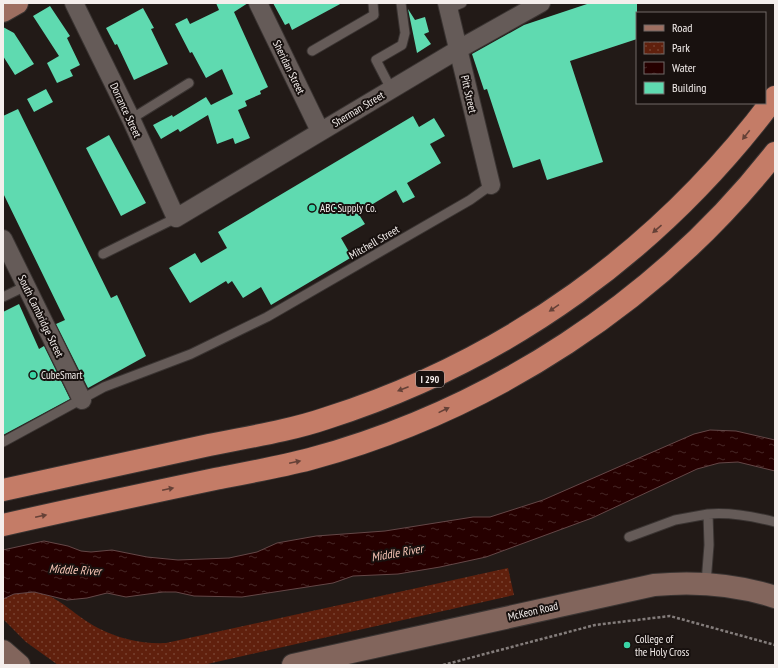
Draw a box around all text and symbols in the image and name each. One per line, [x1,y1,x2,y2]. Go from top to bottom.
legend [636,12,766,104]
text: Road [672,20,692,35]
street label: Sheridan Street [270,38,308,96]
text: Park [672,40,690,55]
text: Water [672,60,697,75]
street label: Pitt Street [458,74,480,114]
street label: Dorrance Street [107,80,145,140]
text: Building [672,80,707,95]
street label: Sherman Street [329,88,387,130]
one-way arrow [742,129,750,140]
place label: ABC Supply Co. [320,201,377,215]
marker: ABC Supply Co. [307,203,317,213]
street label: Mitchell Street [346,222,402,262]
one-way arrow [652,224,662,234]
street label: South Cambridge Street [15,272,67,360]
one-way arrow [548,304,559,312]
place label: CubeSmart [41,368,83,382]
marker: CubeSmart [28,370,38,380]
road number: I 290 [416,371,444,387]
one-way arrow [396,387,408,393]
one-way arrow [438,407,450,413]
one-way arrow [289,459,302,465]
one-way arrow [162,486,174,492]
one-way arrow [35,513,47,519]
water label: Middle River [370,540,426,564]
water label: Middle River [49,561,103,578]
street label: McKeon Road [507,598,560,624]
place label: College of the Holy Cross [635,632,689,659]
marker: College of the Holy Cross [622,640,632,650]

